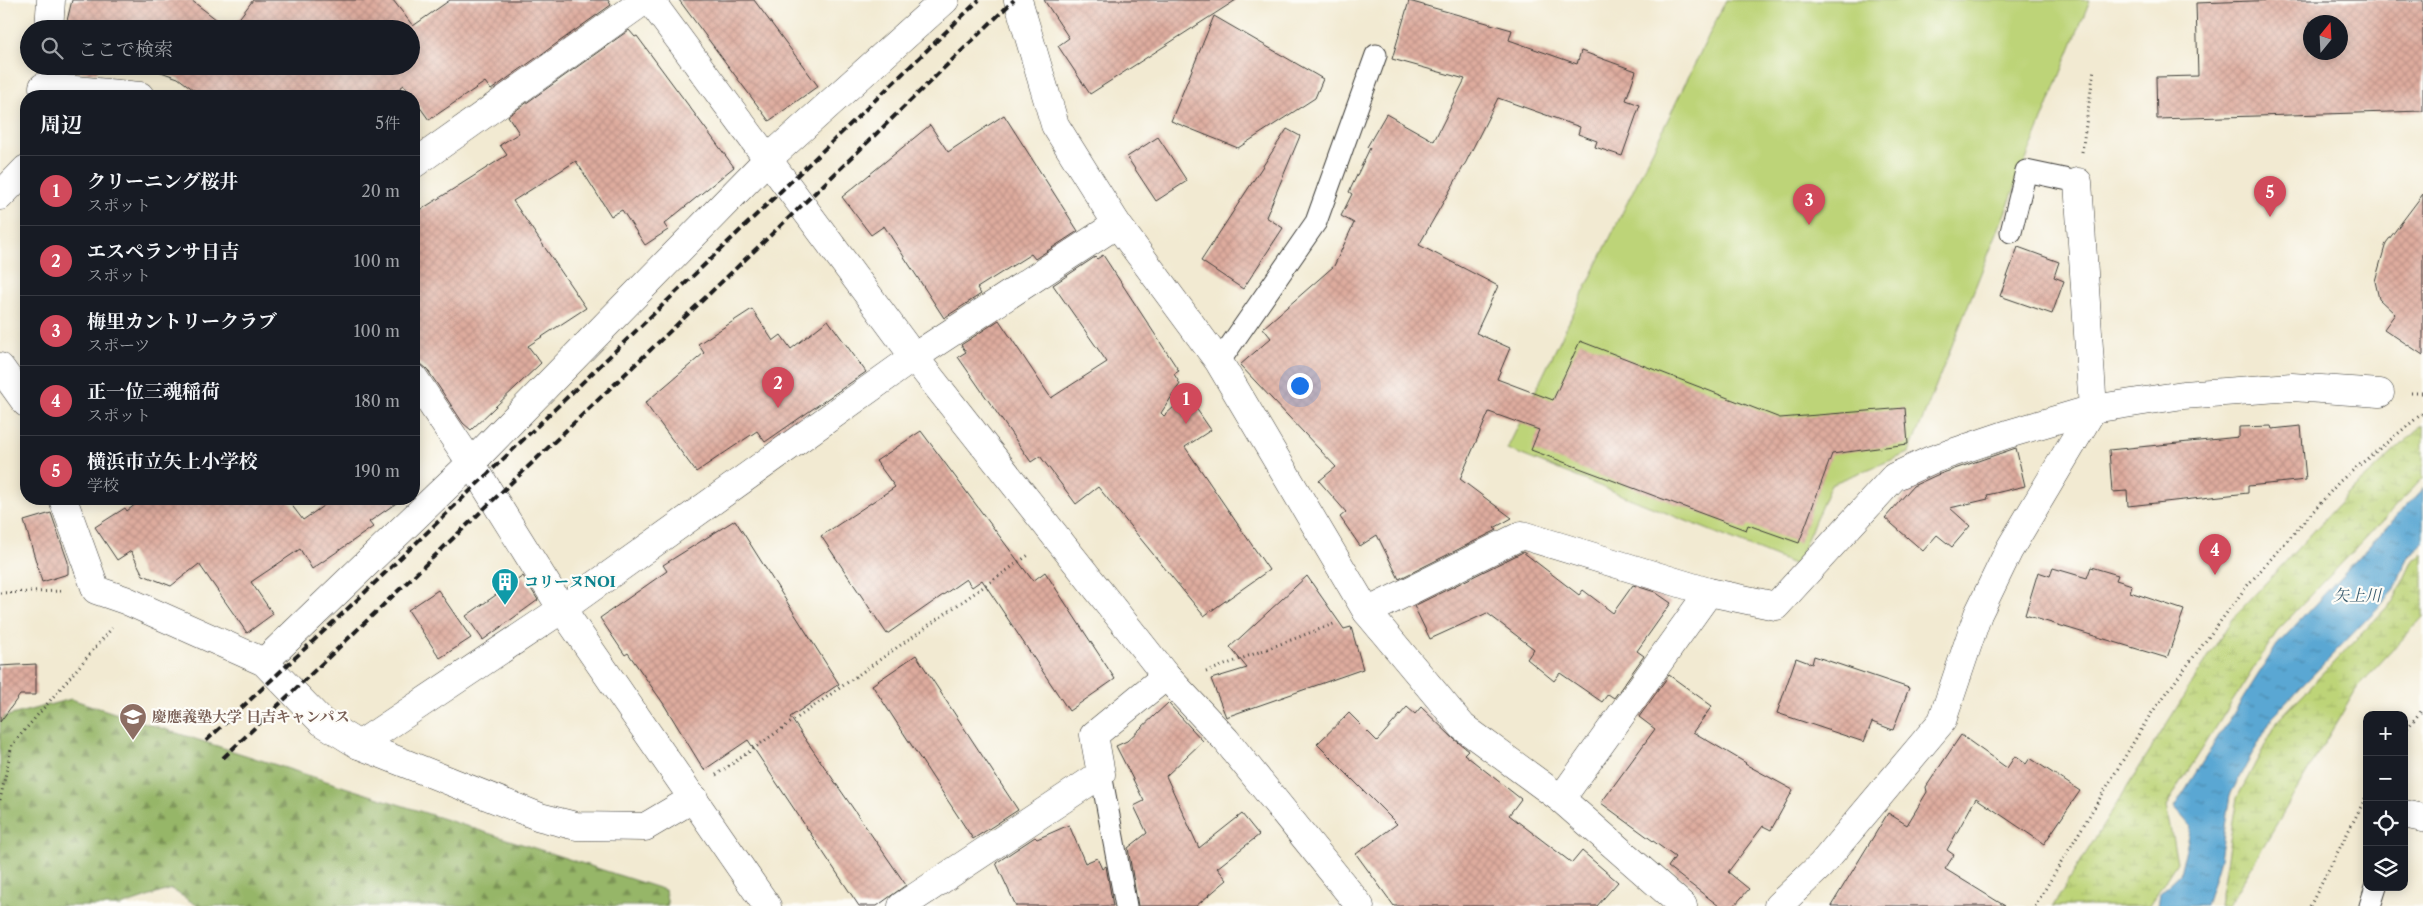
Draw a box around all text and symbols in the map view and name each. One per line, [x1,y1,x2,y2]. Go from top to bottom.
north arrow [2303,15,2348,60]
search box [20,20,420,75]
icon: search [38,34,66,62]
text: ここで検索 [78,38,173,61]
text: 周辺 [40,112,82,137]
text: 5件 [375,113,400,133]
text: クリーニング桜井 [87,170,239,193]
pin: 5 [2254,176,2286,217]
text: 1 [52,181,60,201]
text: 20 m [361,181,400,201]
pin: 3 [1793,184,1825,225]
text: スポット [87,195,151,215]
text: エスペランサ日吉 [87,240,239,263]
text: 2 [51,251,61,271]
text: 100 m [354,251,400,271]
text: スポット [87,265,151,285]
text: 梅里カントリークラブ [87,310,277,333]
text: 3 [51,321,61,341]
text: 100 m [354,321,400,341]
text: スポーツ [87,335,150,355]
pin: 2 [762,367,794,408]
your location [1287,373,1313,399]
text: 正一位三魂稲荷 [87,380,220,403]
pin: 1 [1170,383,1202,424]
text: 4 [51,391,61,411]
text: 180 m [354,391,400,411]
text: スポット [87,405,151,425]
text: 横浜市立矢上小学校 [87,450,258,473]
text: 5 [52,461,60,481]
text: 190 m [355,461,400,481]
text: 学校 [87,475,119,495]
pin: 4 [2199,534,2231,575]
building icon: コリーヌNOI [490,567,520,606]
place label: コリーヌNOI [524,572,616,591]
water label: 矢上川 [2333,585,2383,605]
school or university icon: 慶應義塾大学 日吉キャンパス [118,702,148,741]
place label: 慶應義塾大学 日吉キャンパス [152,707,350,726]
map controls [2363,711,2408,891]
button: + [2363,711,2408,756]
button: − [2363,756,2408,801]
button: locate [2363,801,2408,846]
button: layers [2363,846,2408,891]

